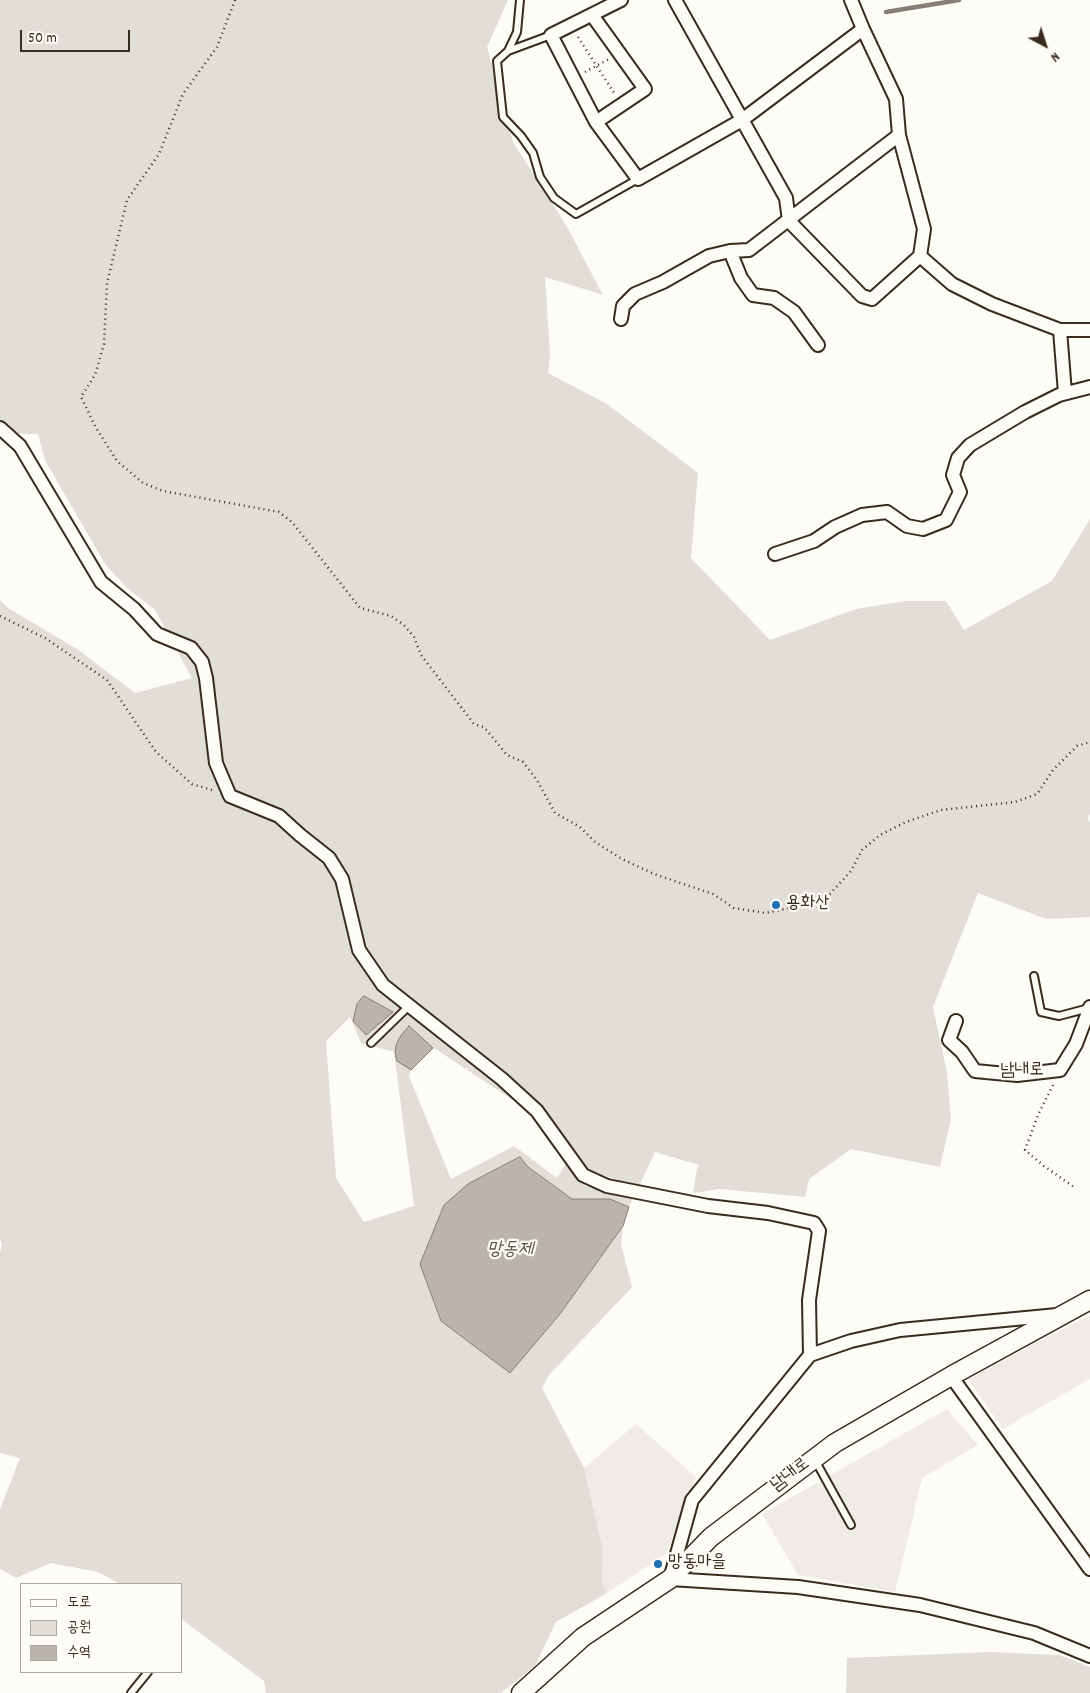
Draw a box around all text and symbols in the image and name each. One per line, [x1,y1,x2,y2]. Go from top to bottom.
scale bar [22,20,132,52]
north arrow [1020,20,1070,70]
text: 50 m [28,28,57,50]
text: N [1046,47,1064,66]
place label: 용화산 [786,894,829,916]
marker: 용화산 [770,899,782,911]
street label: 남내로 [1000,1061,1044,1083]
water label: 망동제 [487,1240,533,1262]
street label: 남내로 [767,1454,815,1498]
place label: 망동마을 [668,1553,726,1575]
marker: 망동마을 [652,1558,664,1570]
legend [20,1583,182,1673]
text: 도로 [67,1592,91,1614]
text: 공원 [67,1617,91,1639]
text: 수역 [67,1642,91,1664]

